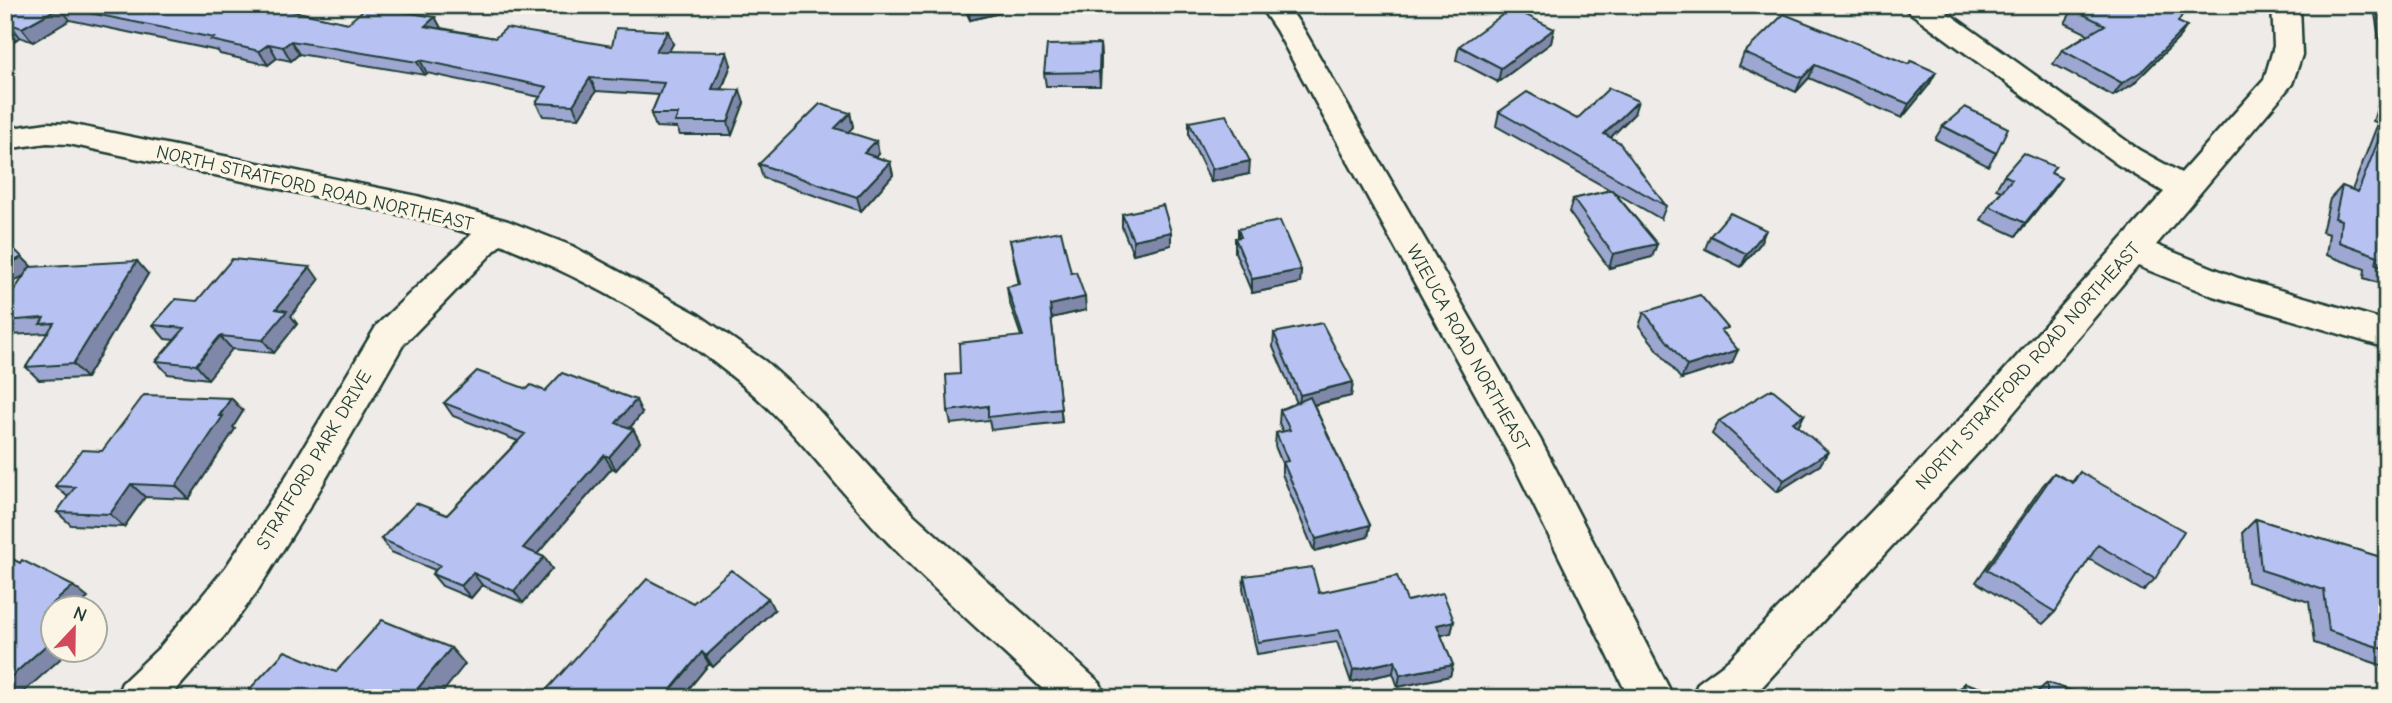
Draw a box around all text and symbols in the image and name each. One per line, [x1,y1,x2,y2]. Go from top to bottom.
street label: NORTH STRATFORD ROAD NORTHEAST [154,141,476,235]
street label: NORTH STRATFORD ROAD NORTHEAST [1911,238,2145,494]
street label: WIEUCA ROAD NORTHEAST [1402,241,1534,455]
street label: STRATFORD PARK DRIVE [252,366,376,554]
north arrow [38,594,108,664]
text: N [70,602,90,627]

